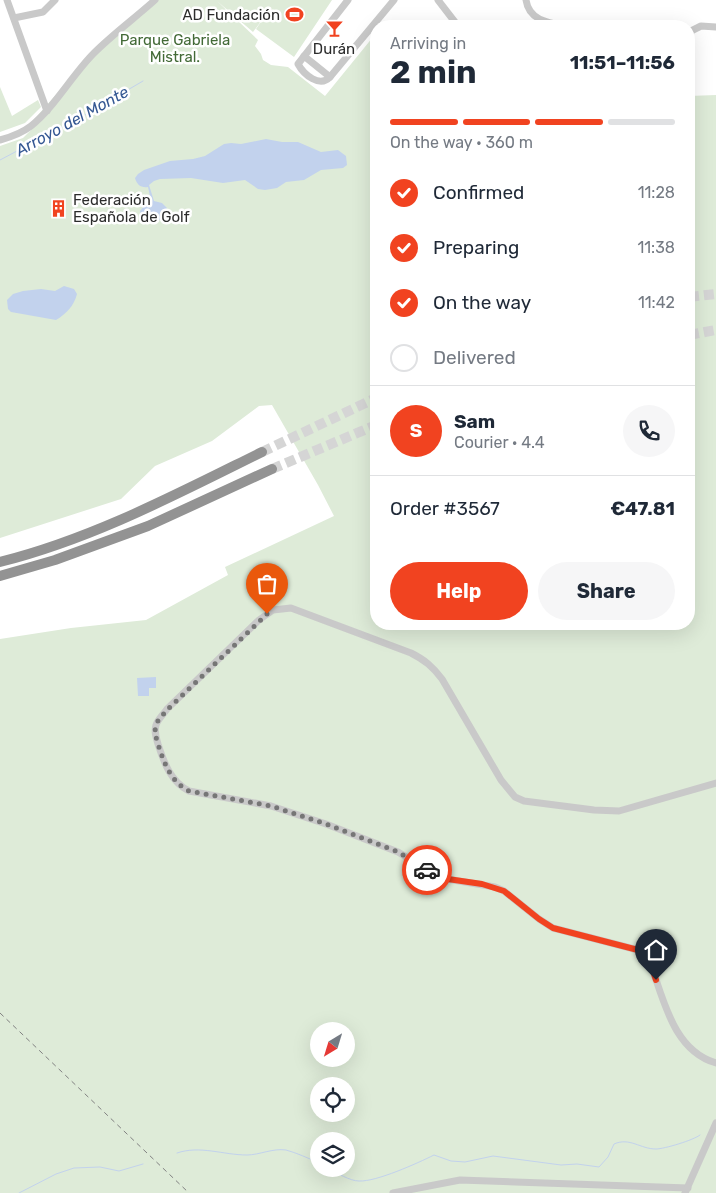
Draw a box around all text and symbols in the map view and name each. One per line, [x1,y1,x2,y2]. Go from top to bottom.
sports icon: AD Fundación [284,5,304,25]
place label: AD Fundación [182,6,280,24]
bar icon: Durán [324,18,344,38]
park label: Parque Gabriela Mistral. [120,31,230,66]
text: Arriving in [390,34,466,53]
place label: Durán [313,40,355,58]
text: 11:51–11:56 [570,51,675,74]
text: 2 min [390,53,477,91]
water label: Arroyo del Monte [11,82,132,160]
text: On the way · 360 m [390,133,533,152]
icon: check [390,179,418,207]
text: Confirmed [433,181,524,204]
text: 11:28 [638,183,675,202]
place label: Federación Española de Golf [73,191,190,226]
building icon: Federación Española de Golf [49,199,69,219]
icon: check [390,234,418,262]
text: Preparing [433,236,519,259]
text: 11:38 [637,238,675,257]
icon: check [390,289,418,317]
text: On the way [433,291,531,314]
text: 11:42 [638,293,675,312]
text: Delivered [433,346,516,369]
button: phone [623,405,675,457]
text: Sam [454,410,495,433]
text: S [410,419,422,442]
text: Courier · 4.4 [454,433,545,452]
text: Order #3567 [390,497,500,520]
text: €47.81 [610,497,675,520]
button: Help [390,562,528,620]
button: Share [538,562,675,620]
pin [246,563,288,614]
icon: bag [253,570,281,598]
courier [402,845,452,895]
icon: car [413,856,441,884]
pin [635,929,677,980]
icon: home [642,936,670,964]
north arrow [310,1022,355,1068]
map controls [310,1022,355,1177]
button: locate [310,1077,355,1122]
button: layers [310,1132,355,1177]

